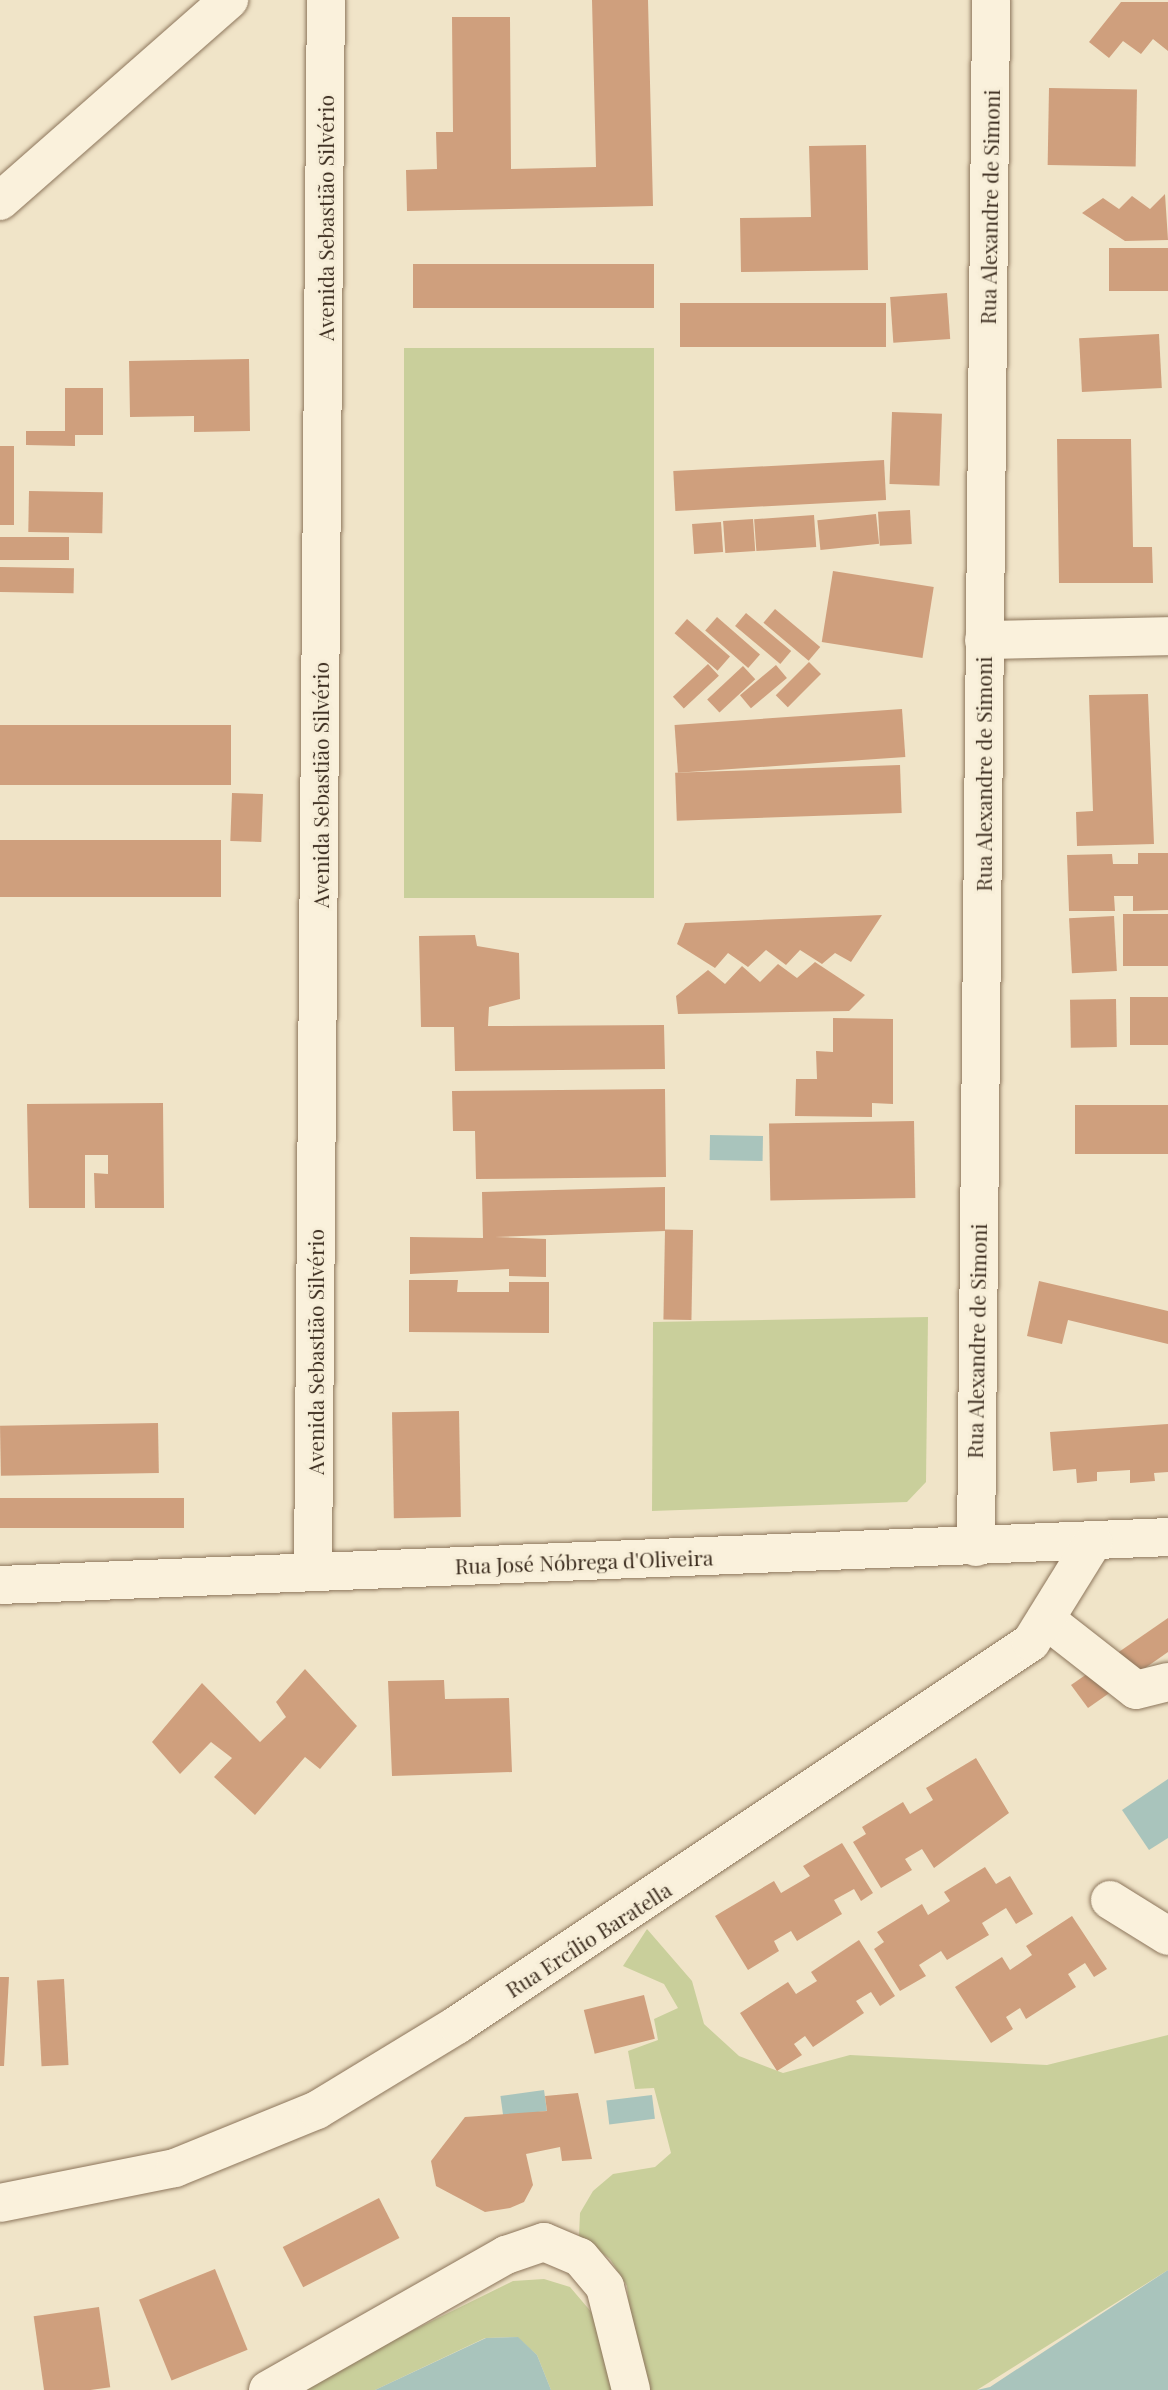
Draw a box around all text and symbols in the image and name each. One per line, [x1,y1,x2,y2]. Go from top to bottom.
street label: Rua Alexandre de Simoni [974,89,1004,325]
street label: Avenida Sebastião Silvério [312,95,338,341]
street label: Rua Alexandre de Simoni [970,656,996,892]
street label: Avenida Sebastião Silvério [307,662,333,908]
street label: Rua Alexandre de Simoni [961,1223,991,1459]
street label: Avenida Sebastião Silvério [302,1229,328,1475]
street label: Rua José Nóbrega d'Oliveira [454,1544,714,1578]
street label: Rua Ercílio Baratella [500,1876,676,2002]

